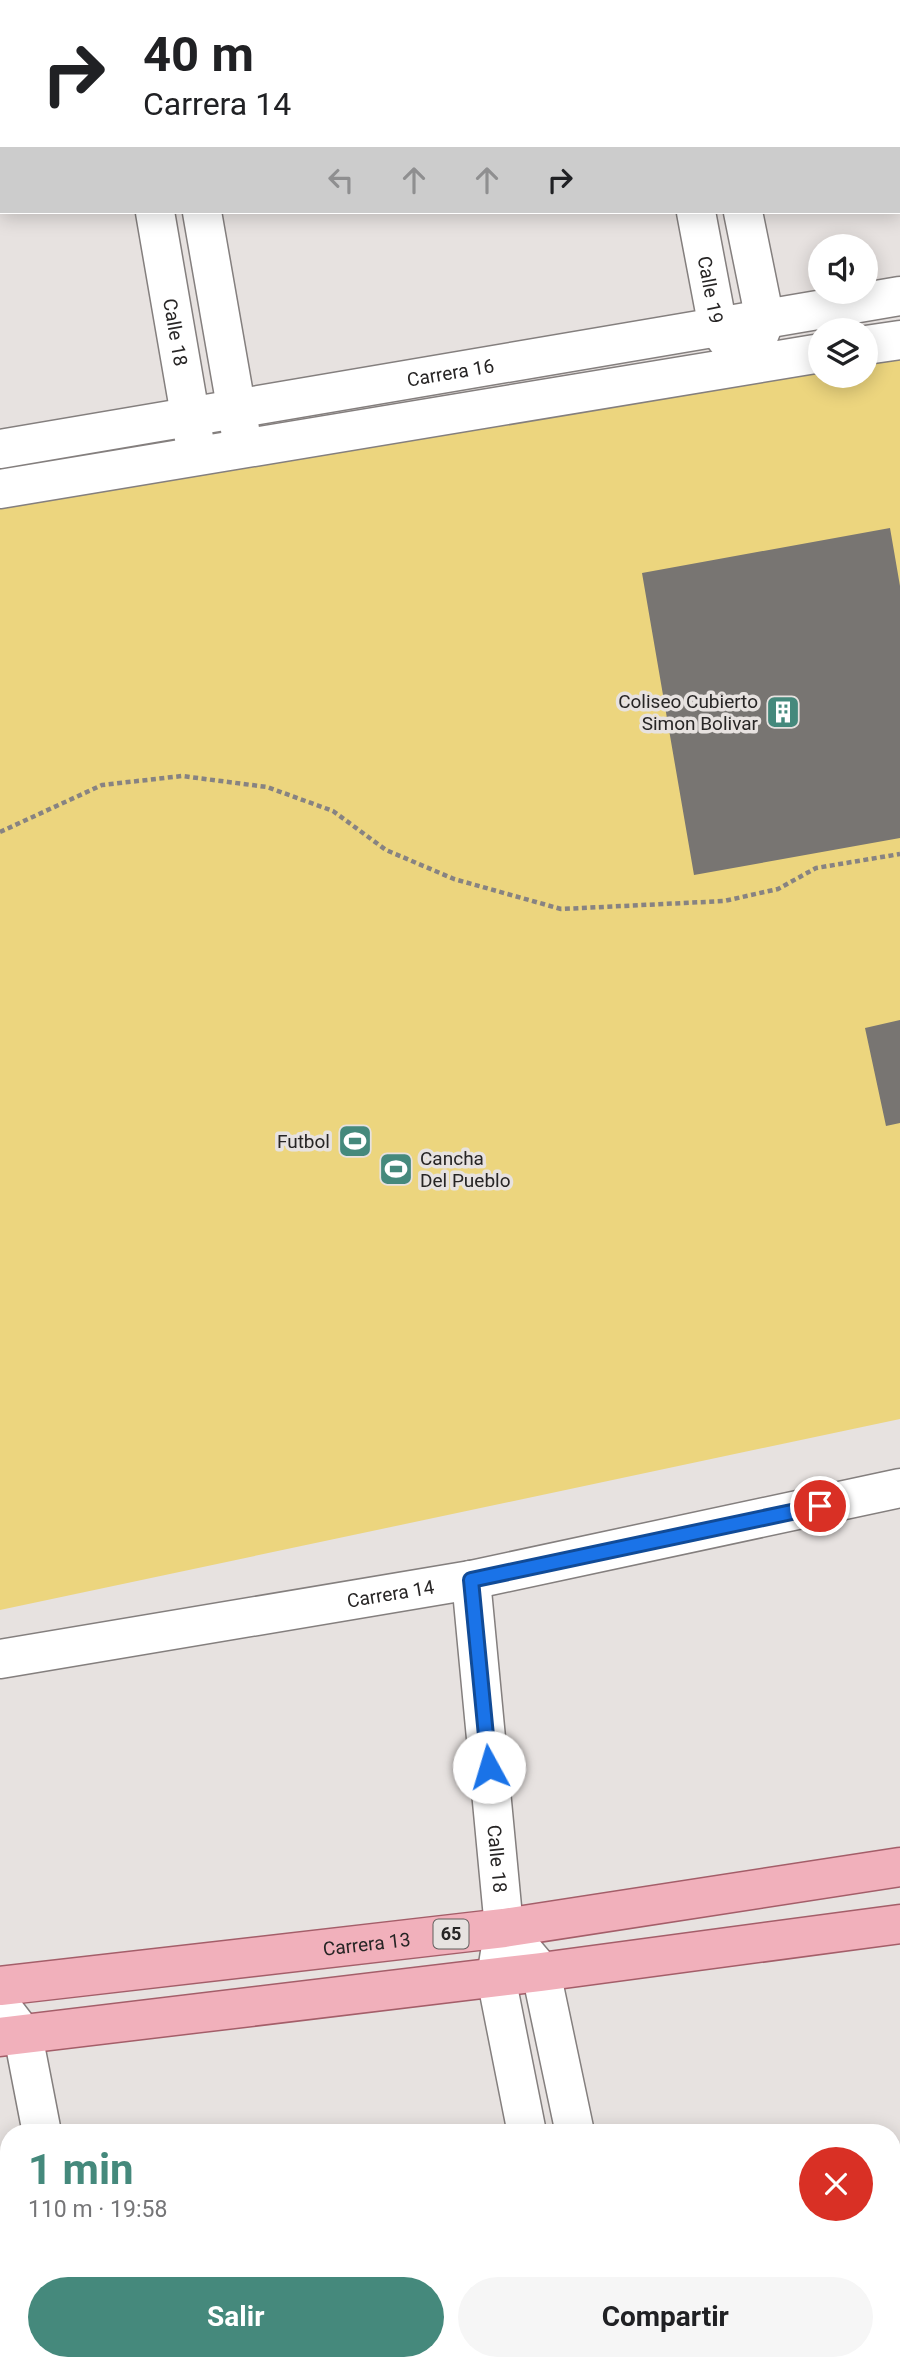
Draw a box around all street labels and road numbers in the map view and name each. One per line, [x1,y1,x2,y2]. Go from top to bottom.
street label: Calle 19 [693,254,728,325]
street label: Calle 18 [158,297,192,368]
street label: Carrera 16 [405,354,496,392]
street label: Carrera 14 [345,1575,436,1613]
street label: Calle 18 [482,1824,512,1894]
road number: 65 [434,1920,468,1948]
street label: Carrera 13 [322,1928,412,1961]

